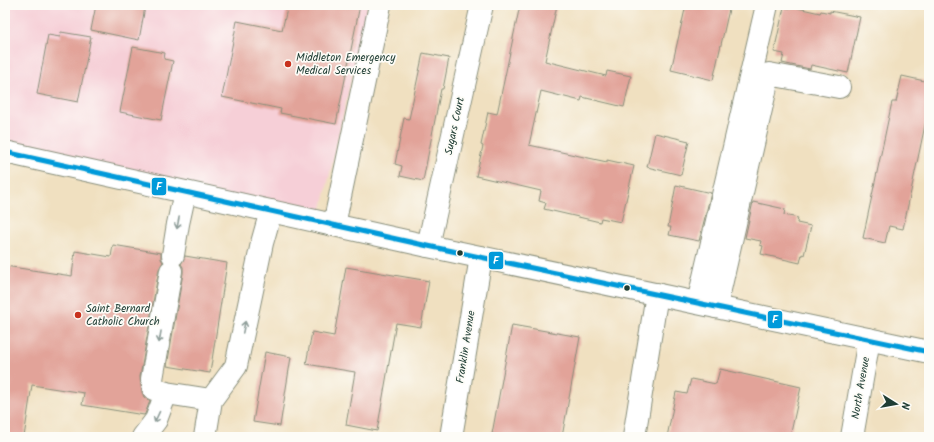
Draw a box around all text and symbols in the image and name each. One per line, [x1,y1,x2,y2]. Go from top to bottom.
place label: Middleton Emergency Medical Services [296,49,396,80]
marker: Middleton Emergency Medical Services [283,59,293,69]
street label: Sugars Court [440,95,470,157]
line badge: F [151,177,167,196]
text: F [156,178,163,196]
one-way arrow [174,216,182,229]
unlabelled marker [455,248,465,258]
line badge: F [488,251,504,270]
text: F [493,252,500,270]
unlabelled marker [622,283,632,293]
place label: Saint Bernard Catholic Church [86,300,160,331]
street label: Franklin Avenue [451,309,481,385]
marker: Saint Bernard Catholic Church [73,310,83,320]
line badge: F [767,310,783,329]
text: F [772,311,779,329]
one-way arrow [241,321,249,334]
one-way arrow [156,330,164,343]
street label: North Avenue [847,355,875,421]
north arrow [876,384,916,424]
text: N [895,401,914,411]
one-way arrow [153,410,160,422]

